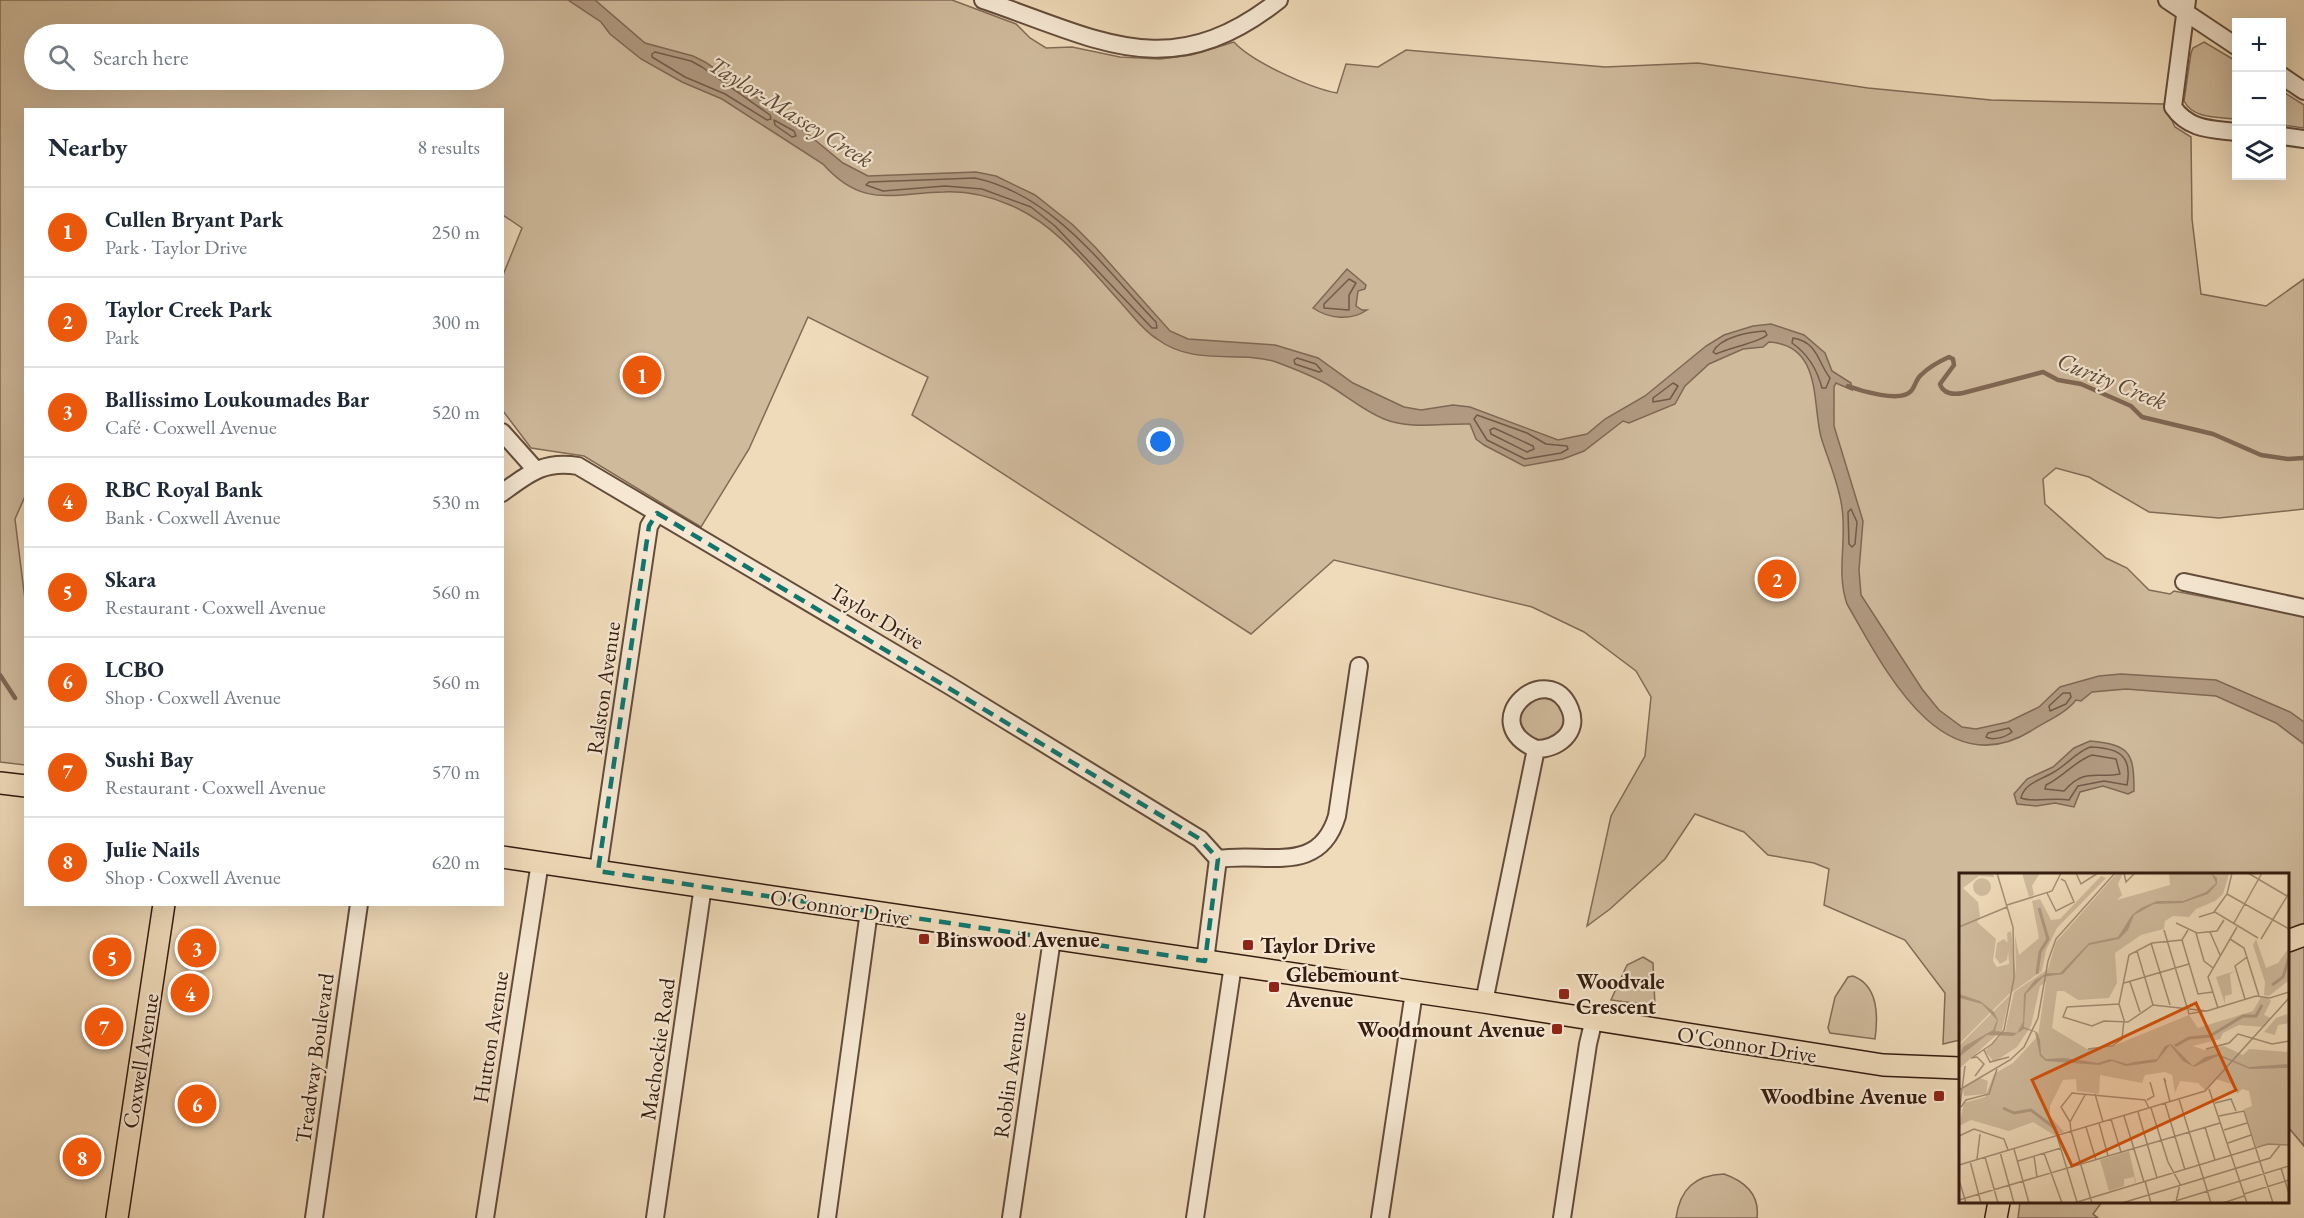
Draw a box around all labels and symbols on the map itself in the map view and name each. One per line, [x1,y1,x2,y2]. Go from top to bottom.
water label: Taylor-Massey Creek [703,49,879,175]
water label: Curity Creek [2053,345,2172,417]
pin: 1 [622,352,662,398]
your location [1146,427,1175,456]
pin: 2 [1758,556,1796,602]
street label: Taylor Drive [824,577,930,656]
street label: Ralston Avenue [580,619,627,756]
inset map [1959,873,2289,1203]
street label: O'Connor Drive [768,882,912,933]
place label: Binswood Avenue [936,925,1100,954]
pin: 3 [178,926,216,970]
place label: Taylor Drive [1260,931,1375,960]
marker: Binswood Avenue [917,932,931,946]
pin: 5 [92,934,132,980]
marker: Taylor Drive [1241,938,1255,952]
place label: Glebemount Avenue [1285,960,1400,1014]
place label: Woodvale Crescent [1576,967,1665,1021]
street label: Hutton Avenue [466,969,515,1105]
pin: 4 [170,970,210,1016]
street label: Treadway Boulevard [288,970,341,1145]
street label: Machockie Road [633,975,682,1122]
marker: Glebemount Avenue [1267,980,1281,994]
marker: Woodvale Crescent [1557,987,1571,1001]
street label: Coxwell Avenue [116,991,166,1131]
pin: 7 [84,1004,124,1050]
street label: Roblin Avenue [986,1010,1033,1140]
place label: Woodmount Avenue [1357,1015,1545,1044]
street label: O'Connor Drive [1675,1019,1819,1070]
marker: Woodmount Avenue [1550,1022,1564,1036]
pin: 6 [178,1082,216,1126]
place label: Woodbine Avenue [1760,1082,1927,1111]
marker: Woodbine Avenue [1932,1089,1946,1103]
pin: 8 [62,1134,101,1180]

